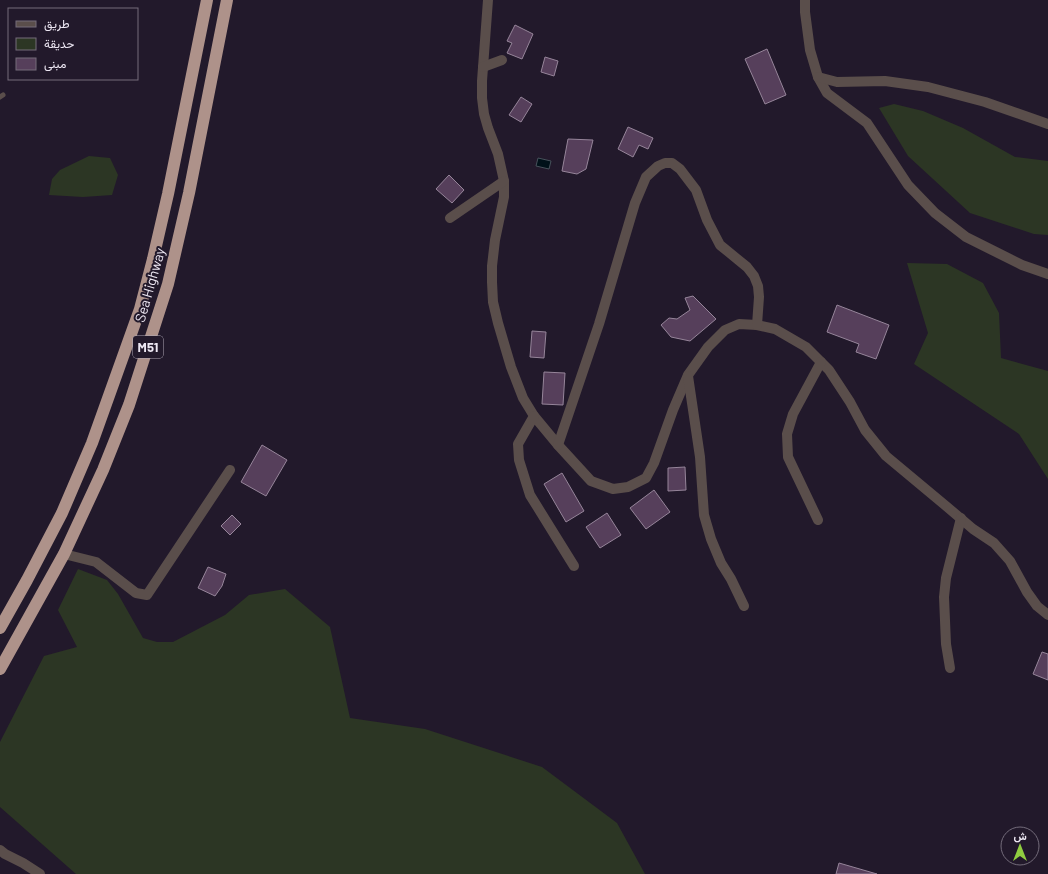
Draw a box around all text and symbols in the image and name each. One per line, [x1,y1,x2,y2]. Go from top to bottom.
legend [8,8,138,80]
text: طريق [44,16,70,32]
text: حديقة [44,36,74,51]
text: مبنى [44,56,66,72]
street label: Sea Highway [131,245,168,324]
road number: M51 [133,336,163,358]
north arrow [1000,826,1040,866]
text: ش [1013,829,1027,843]

